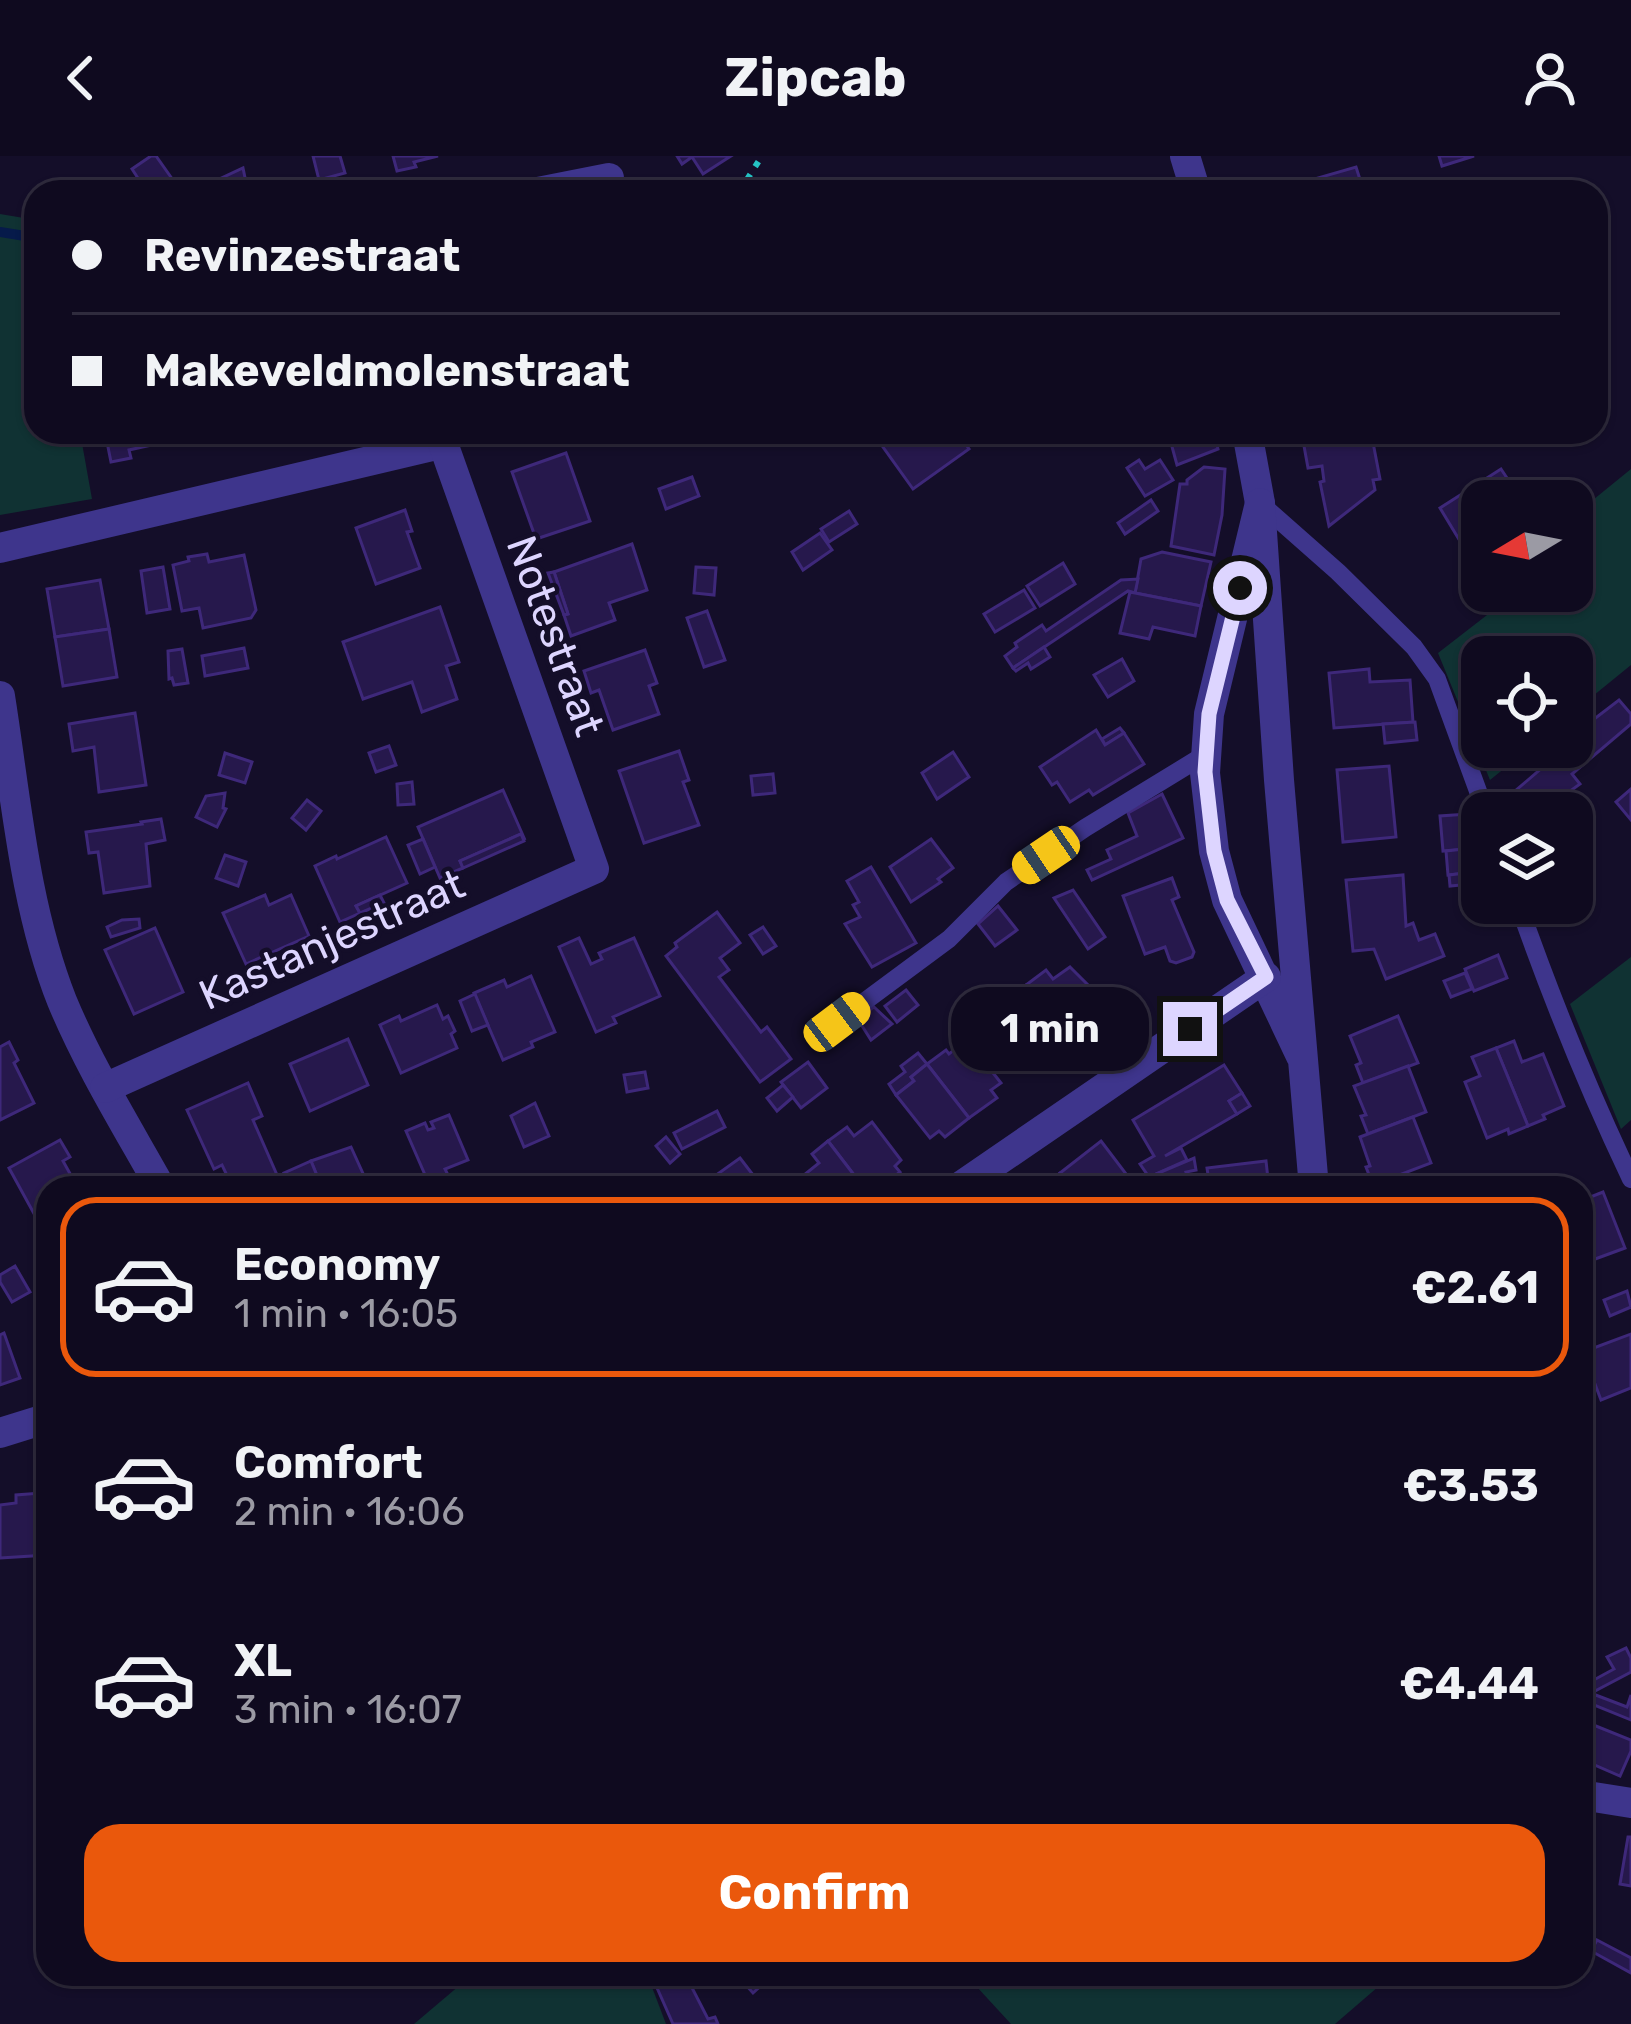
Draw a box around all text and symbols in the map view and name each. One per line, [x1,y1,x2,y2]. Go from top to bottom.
icon: back [48,45,114,111]
icon: person [1517,45,1583,111]
text: Zipcab [724,46,907,110]
text: Revinzestraat [144,229,460,282]
text: Makeveldmolenstraat [144,344,630,397]
north arrow [1461,480,1593,612]
map controls [1461,480,1593,924]
street label: Notestraat [496,529,614,743]
route start [1213,561,1267,615]
button: locate [1461,636,1593,768]
button: layers [1461,792,1593,924]
car [1006,820,1086,890]
street label: Kastanjestraat [192,859,472,1021]
car [797,986,877,1058]
callout: 1 min [950,987,1148,1071]
route end [1163,1002,1217,1056]
text: 1 min [1000,1006,1100,1052]
icon: car [90,1233,198,1341]
text: Economy [234,1238,440,1291]
text: €2.61 [1411,1261,1539,1314]
text: 1 min · 16:05 [234,1291,458,1337]
icon: car [90,1431,198,1539]
text: Comfort [234,1436,423,1489]
text: €3.53 [1403,1459,1539,1512]
text: 2 min · 16:06 [234,1489,465,1535]
icon: car [90,1629,198,1737]
text: XL [234,1634,292,1687]
text: €4.44 [1399,1657,1539,1710]
text: 3 min · 16:07 [234,1687,462,1733]
button: Confirm [84,1824,1545,1962]

